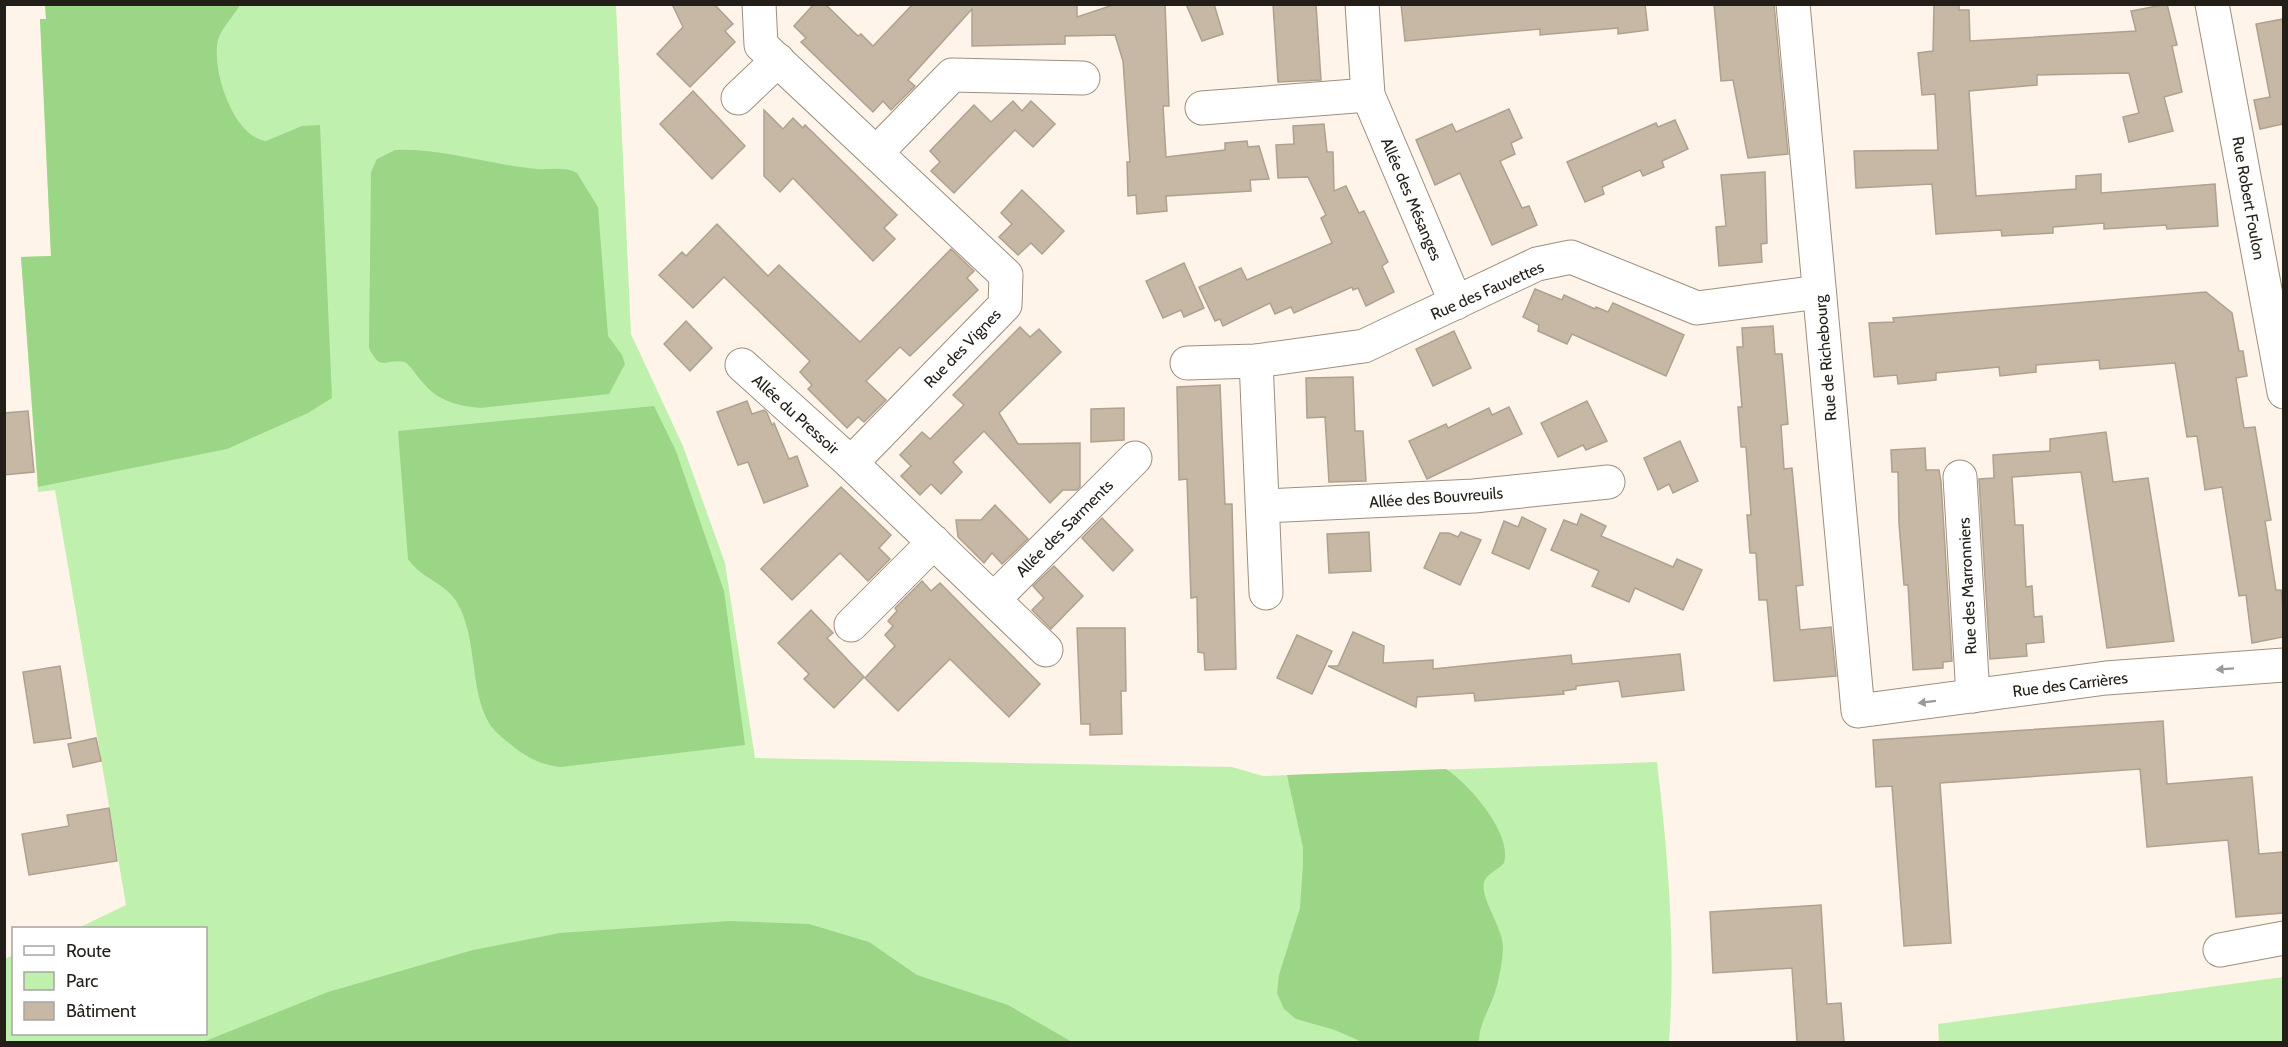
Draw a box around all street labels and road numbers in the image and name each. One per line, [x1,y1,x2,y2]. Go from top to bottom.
street label: Allée des Mésanges [1377,135,1446,264]
street label: Rue Robert Foulon [2228,135,2269,261]
street label: Rue des Fauvettes [1428,257,1547,324]
street label: Rue de Richebourg [1810,293,1840,422]
street label: Rue des Vignes [920,305,1005,392]
street label: Allée du Pressoir [748,370,844,459]
street label: Allée des Sarments [1012,476,1117,581]
street label: Allée des Bouvreuils [1368,483,1504,512]
street label: Rue des Marronniers [1954,517,1981,655]
street label: Rue des Carrières [2011,668,2129,701]

